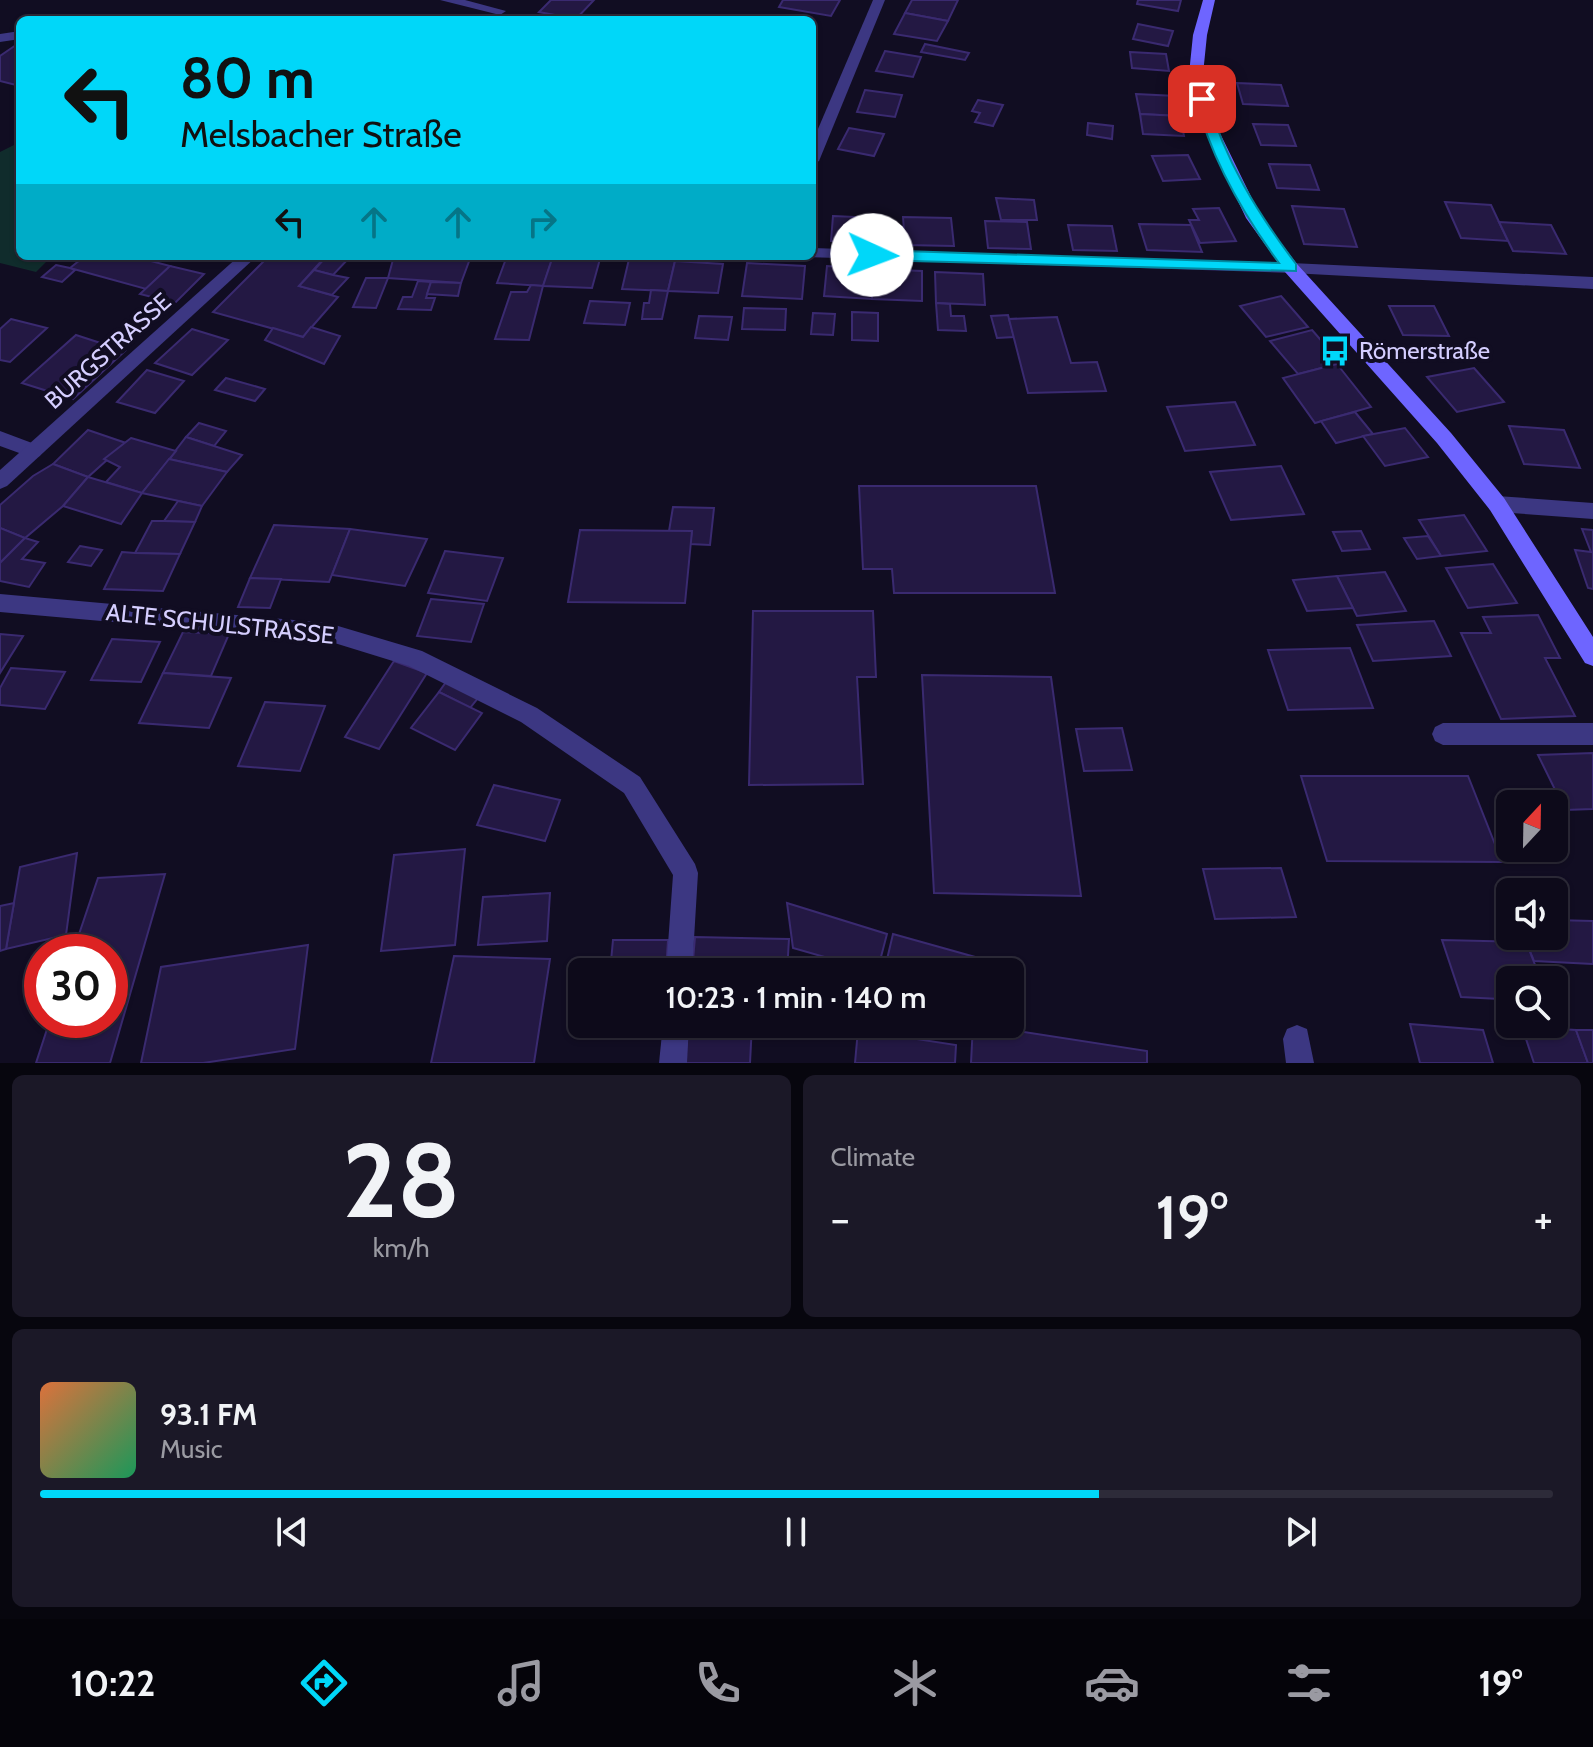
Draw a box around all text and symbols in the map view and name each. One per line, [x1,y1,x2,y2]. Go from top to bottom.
text: 80 m [180,44,315,112]
icon: left [48,48,152,152]
pin [1168,65,1236,133]
icon: arrive [1180,77,1224,121]
text: Melsbacher Straße [180,112,462,156]
icon: left [268,200,312,244]
icon: ahead [352,200,396,244]
icon: ahead [436,200,480,244]
icon: right [520,200,564,244]
position arrow [830,213,914,297]
street label: BURGSTRASSE [39,286,177,415]
bus stop icon: Römerstraße [1318,334,1352,368]
place label: Römerstraße [1359,336,1490,365]
street label: ALTE SCHULSTRASSE [105,597,336,650]
north arrow [1496,790,1568,862]
map controls [1496,790,1568,1038]
button: sound [1496,878,1568,950]
speed limit sign: 30 [24,934,128,1038]
button: search [1496,966,1568,1038]
text: 10:23 · 1 min · 140 m [665,979,927,1016]
text: 28 [342,1117,460,1243]
text: Climate [831,1141,915,1173]
text: 19° [1156,1181,1228,1254]
text: − [831,1192,850,1245]
text: + [1534,1192,1553,1245]
text: km/h [373,1232,430,1264]
text: 93.1 FM [160,1396,257,1433]
text: Music [160,1433,223,1465]
icon: previous [270,1510,314,1554]
icon: pause [774,1510,818,1554]
icon: next [1279,1510,1323,1554]
icon: directions [296,1655,352,1711]
icon: music [493,1655,549,1711]
icon: phone [690,1655,746,1711]
icon: climate [887,1655,943,1711]
icon: car [1084,1655,1140,1711]
icon: filters [1281,1655,1337,1711]
text: 10:22 [71,1661,155,1705]
text: 19° [1479,1661,1522,1705]

